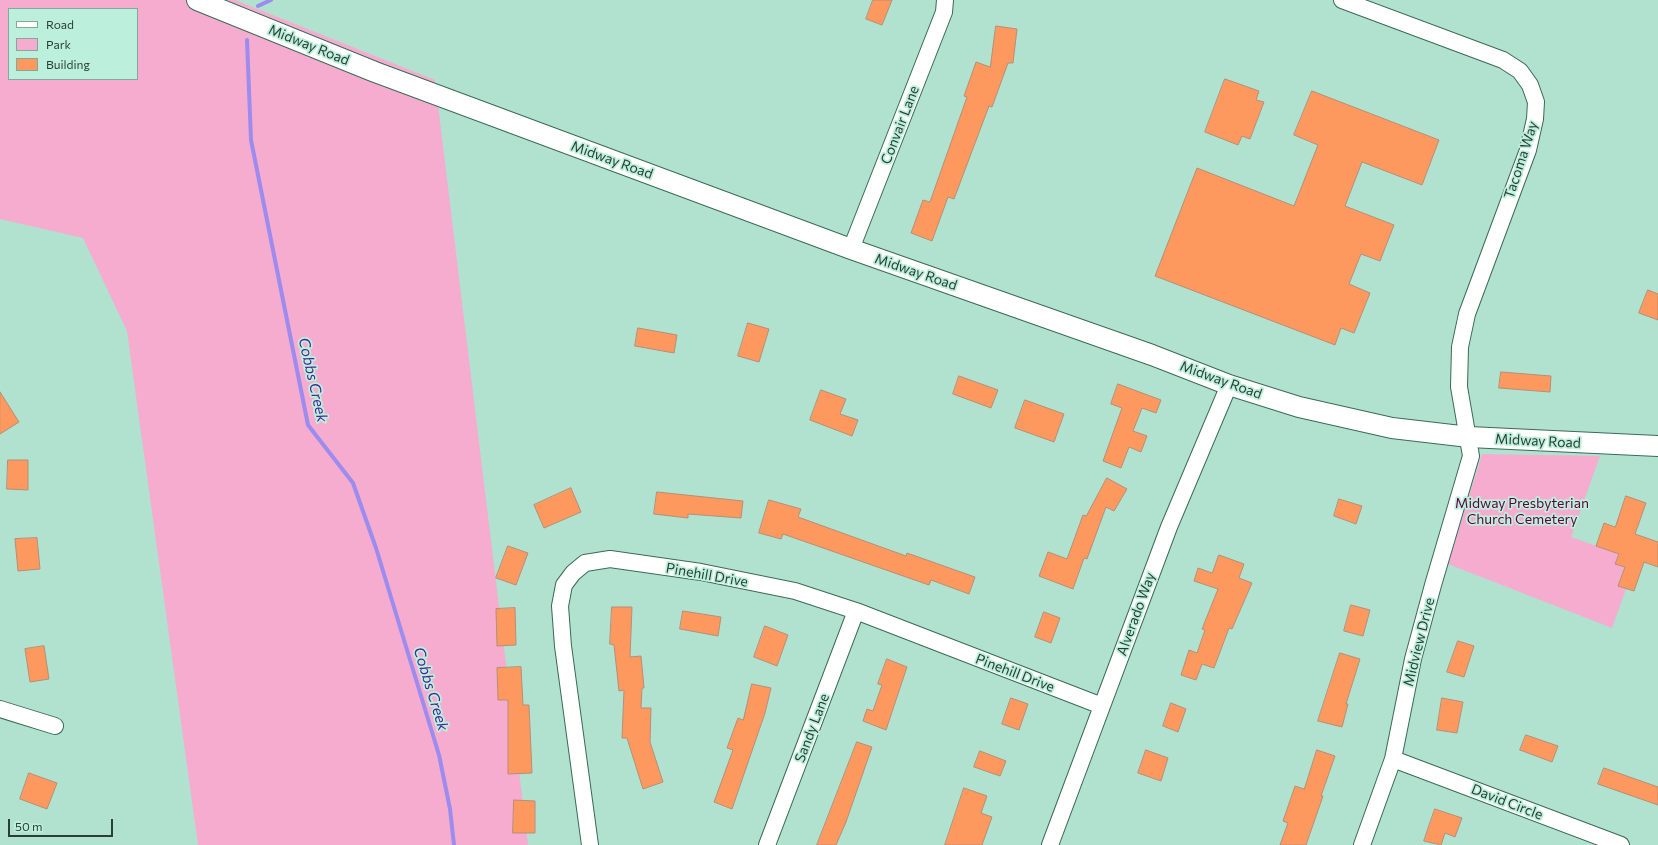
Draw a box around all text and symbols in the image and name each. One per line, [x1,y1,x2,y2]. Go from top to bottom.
legend [8,8,138,80]
text: Road [46,17,74,31]
street label: Midway Road [266,21,352,69]
text: Park [46,37,71,51]
text: Building [46,57,90,71]
street label: Convair Lane [877,83,923,167]
street label: Tacoma Way [1501,119,1541,201]
street label: Midway Road [569,137,655,183]
street label: Midway Road [873,250,959,294]
water label: Cobbs Creek [295,336,331,424]
street label: Midway Road [1178,357,1264,403]
street label: Midway Road [1495,430,1581,452]
park label: Midway Presbyterian Church Cemetery [1455,495,1589,528]
street label: Pinehill Drive [665,560,749,590]
street label: Alverado Way [1113,570,1159,658]
street label: Midview Drive [1400,596,1438,688]
water label: Cobbs Creek [410,645,452,733]
street label: Pinehill Drive [973,650,1057,696]
street label: Sandy Lane [791,691,833,765]
street label: David Circle [1469,781,1545,823]
scale bar [10,811,115,837]
text: 50 m [15,819,43,833]

